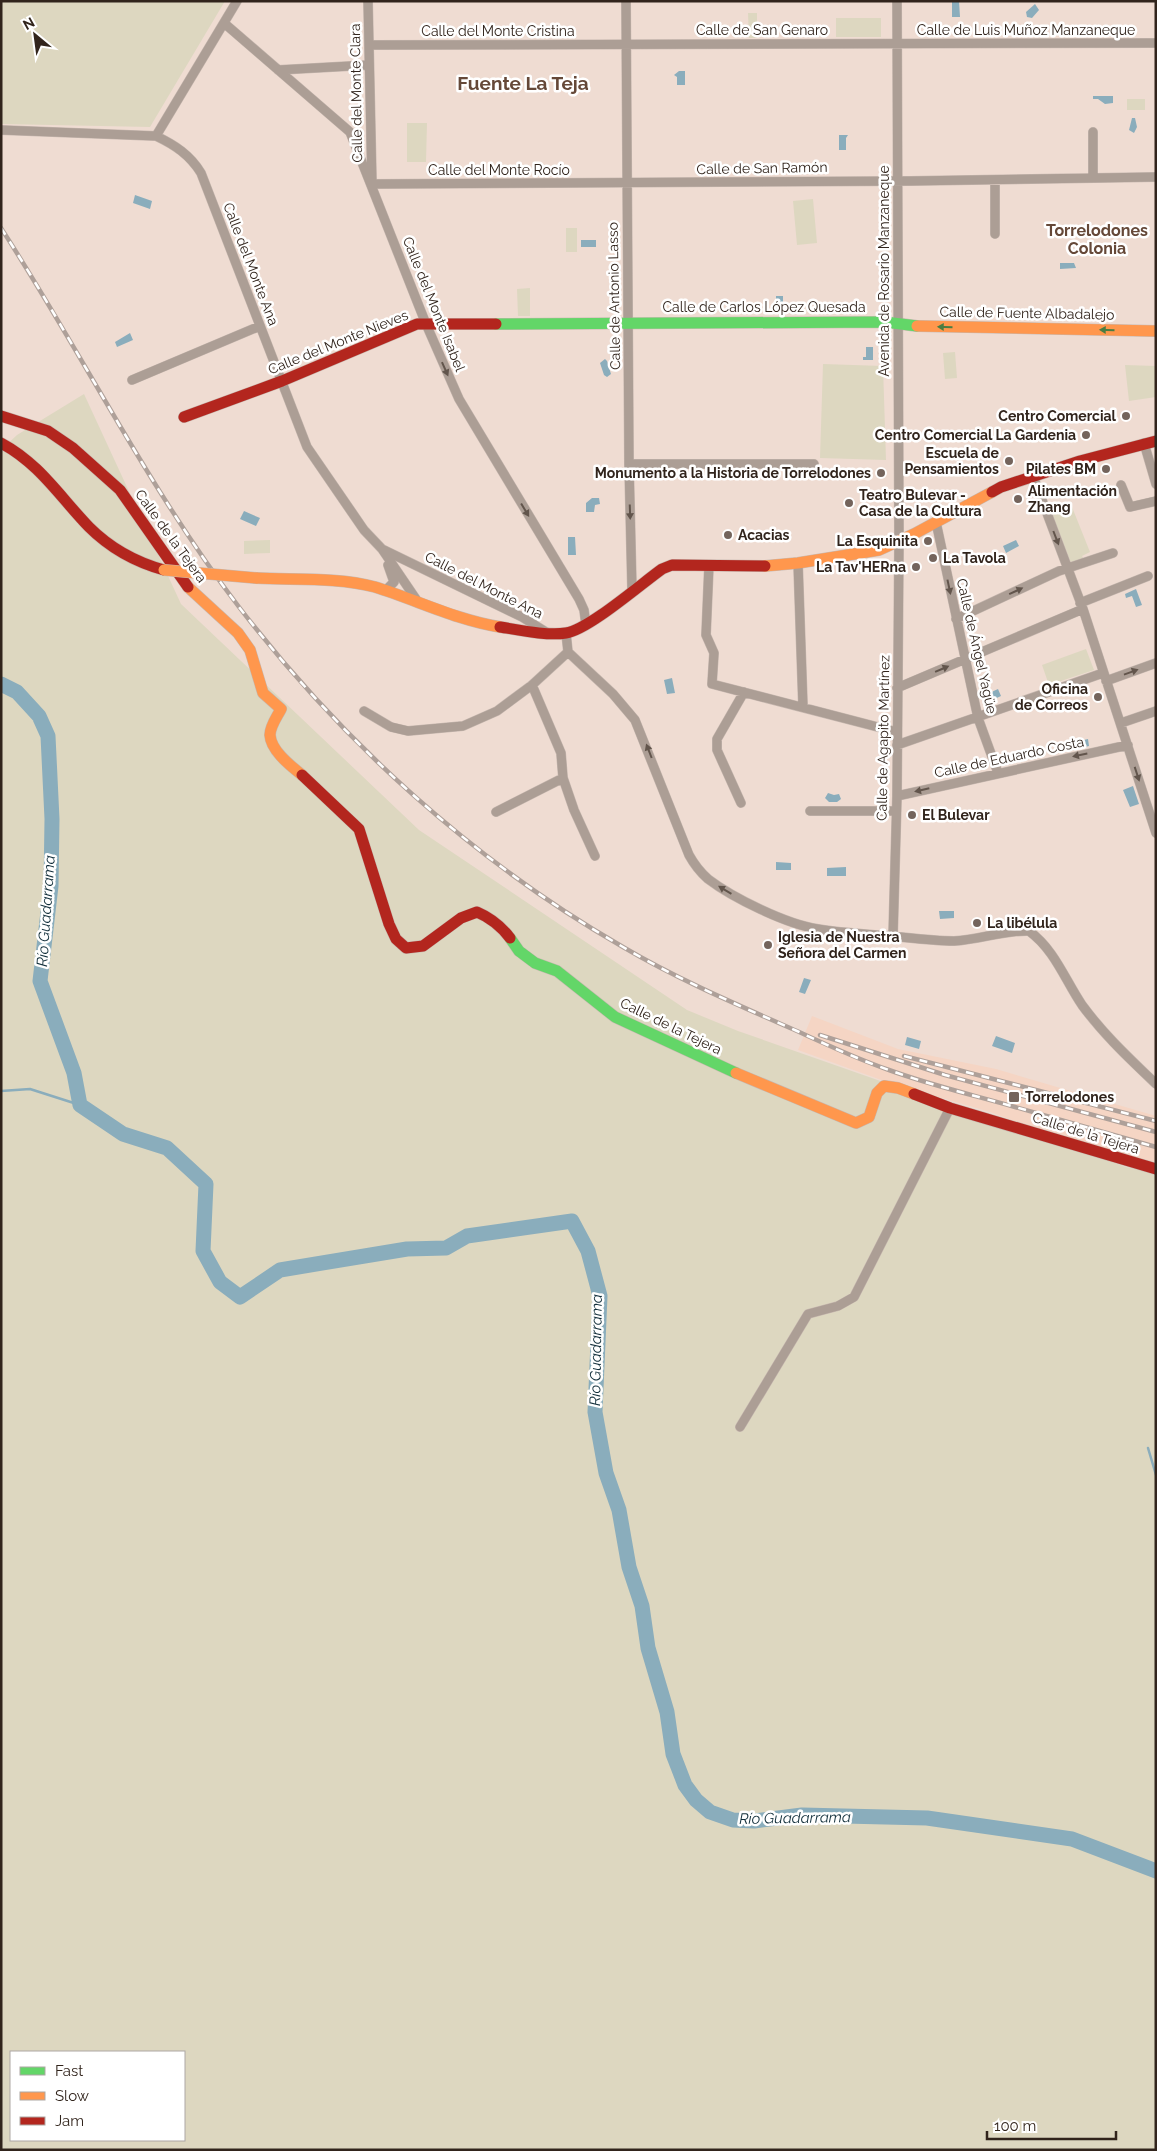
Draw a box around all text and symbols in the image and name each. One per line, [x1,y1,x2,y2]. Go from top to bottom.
north arrow [10,10,60,60]
text: N [20,14,37,33]
street label: Calle de San Genaro [696,22,828,38]
street label: Calle de Luis Muñoz Manzaneque [917,22,1135,38]
street label: Calle del Monte Clara [347,23,365,163]
street label: Calle del Monte Cristina [421,23,575,39]
district label: Fuente La Teja [457,72,589,94]
street label: Calle de San Ramón [696,159,828,177]
street label: Calle del Monte Rocío [428,162,570,178]
street label: Avenida de Rosario Manzaneque [876,165,892,377]
street label: Calle del Monte Ana [220,200,282,328]
district label: Torrelodones Colonia [1046,221,1148,258]
street label: Calle de Antonio Lasso [605,222,623,370]
street label: Calle del Monte Isabel [400,234,468,374]
street label: Calle de Carlos López Quesada [662,299,866,315]
street label: Calle de Fuente Albadalejo [939,303,1115,323]
street label: Calle del Monte Nieves [266,306,411,377]
one-way arrow [936,322,952,330]
one-way arrow [1099,326,1115,334]
one-way arrow [442,362,450,376]
place label: Centro Comercial [998,408,1117,424]
marker: Centro Comercial [1120,410,1132,422]
place label: Centro Comercial La Gardenia [875,427,1076,443]
marker: Centro Comercial La Gardenia [1080,429,1092,441]
place label: Escuela de Pensamientos [905,445,1000,477]
marker: Escuela de Pensamientos [1003,455,1015,467]
place label: Pilates BM [1026,461,1096,477]
marker: Pilates BM [1100,463,1112,475]
place label: Monumento a la Historia de Torrelodones [595,465,871,481]
marker: Monumento a la Historia de Torrelodones [875,467,887,479]
place label: Alimentación Zhang [1028,483,1117,515]
street label: Calle de la Tejera [132,486,210,586]
place label: Teatro Bulevar - Casa de la Cultura [859,487,982,519]
marker: Alimentación Zhang [1012,493,1024,505]
marker: Teatro Bulevar - Casa de la Cultura [843,497,855,509]
one-way arrow [521,504,530,517]
one-way arrow [627,505,635,521]
place label: Acacias [738,527,790,543]
marker: Acacias [722,529,734,541]
one-way arrow [1052,531,1060,546]
place label: La Esquinita [837,533,918,549]
marker: La Esquinita [922,535,934,547]
street label: Calle del Monte Ana [422,548,546,622]
place label: La Tavola [943,550,1006,566]
marker: La Tavola [927,552,939,564]
place label: La Tav'HERna [816,559,906,575]
marker: La Tav'HERna [910,561,922,573]
street label: Calle de Ángel Yagüe [954,577,1001,715]
one-way arrow [946,579,954,595]
one-way arrow [1009,587,1023,595]
street label: Calle de Agapito Martínez [874,655,892,821]
one-way arrow [935,664,949,672]
one-way arrow [1124,668,1139,676]
place label: Oficina de Correos [1015,681,1088,713]
marker: Oficina de Correos [1092,691,1104,703]
street label: Calle de Eduardo Costa [933,733,1085,781]
one-way arrow [645,743,653,758]
one-way arrow [1073,751,1088,759]
one-way arrow [1134,767,1142,782]
one-way arrow [914,786,929,794]
place label: El Bulevar [922,807,990,823]
marker: El Bulevar [906,809,918,821]
water label: Río Guadarrama [33,855,59,967]
one-way arrow [719,885,732,894]
place label: La libélula [987,915,1057,931]
marker: La libélula [971,917,983,929]
place label: Iglesia de Nuestra Señora del Carmen [778,929,906,961]
marker: Iglesia de Nuestra Señora del Carmen [762,939,774,951]
street label: Calle de la Tejera [618,995,724,1057]
place label: Torrelodones [1025,1089,1114,1105]
marker: Torrelodones [1007,1090,1021,1104]
street label: Calle de la Tejera [1031,1109,1141,1157]
water label: Río Guadarrama [586,1294,606,1406]
water label: Río Guadarrama [739,1808,851,1828]
legend [10,2051,185,2141]
text: Fast [55,2062,83,2080]
text: Slow [55,2087,89,2105]
scale bar [987,2108,1116,2140]
text: Jam [55,2112,84,2130]
text: 100 m [994,2117,1036,2135]

